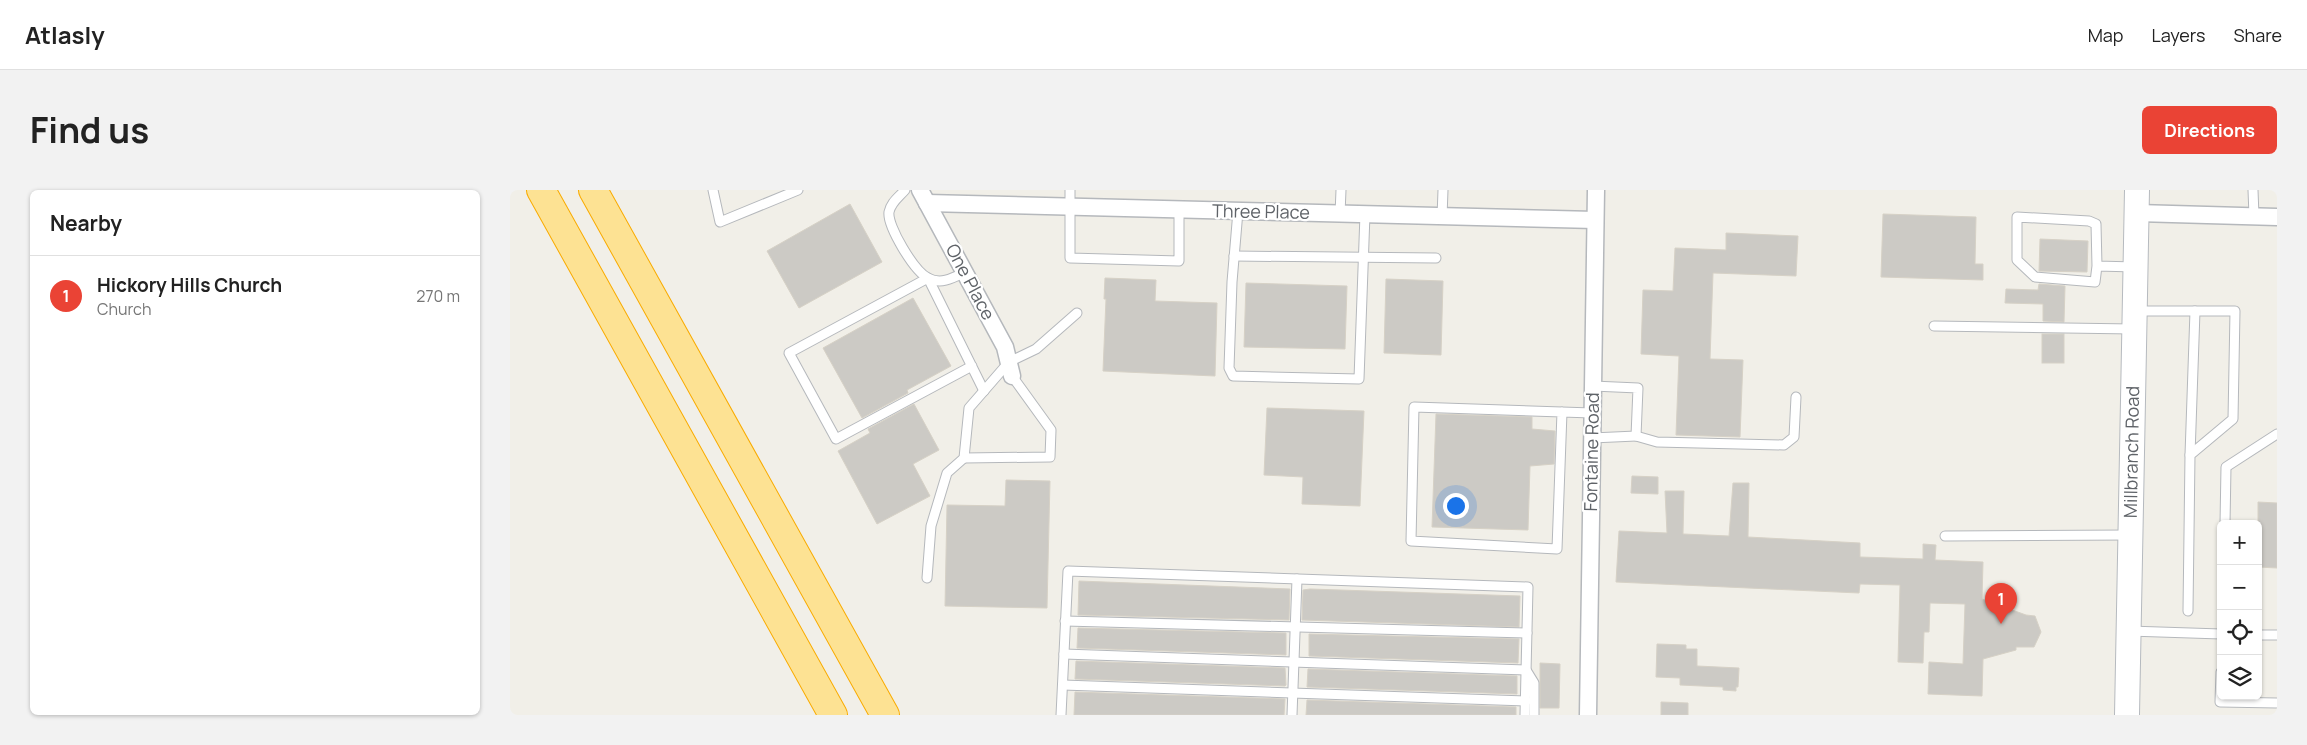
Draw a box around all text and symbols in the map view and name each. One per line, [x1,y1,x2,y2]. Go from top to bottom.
text: Atlasly [25,18,105,51]
text: Map [2088,23,2123,47]
text: Layers [2151,23,2205,47]
text: Share [2233,23,2282,47]
text: Find us [30,106,149,154]
button: Directions [2142,106,2277,154]
street label: Three Place [1212,198,1310,224]
text: Nearby [50,209,122,237]
street label: One Place [941,239,1001,324]
text: Hickory Hills Church [97,272,282,298]
text: 1 [62,285,70,307]
text: 270 m [416,285,460,307]
text: Church [97,298,151,320]
street label: Millbranch Road [2118,386,2144,518]
street label: Fontaine Road [1578,392,1604,512]
your location [1443,493,1469,519]
map controls [2217,520,2262,700]
button: + [2217,520,2262,565]
button: − [2217,565,2262,610]
pin: 1 [1985,583,2017,624]
button: locate [2217,610,2262,655]
button: layers [2217,655,2262,700]

